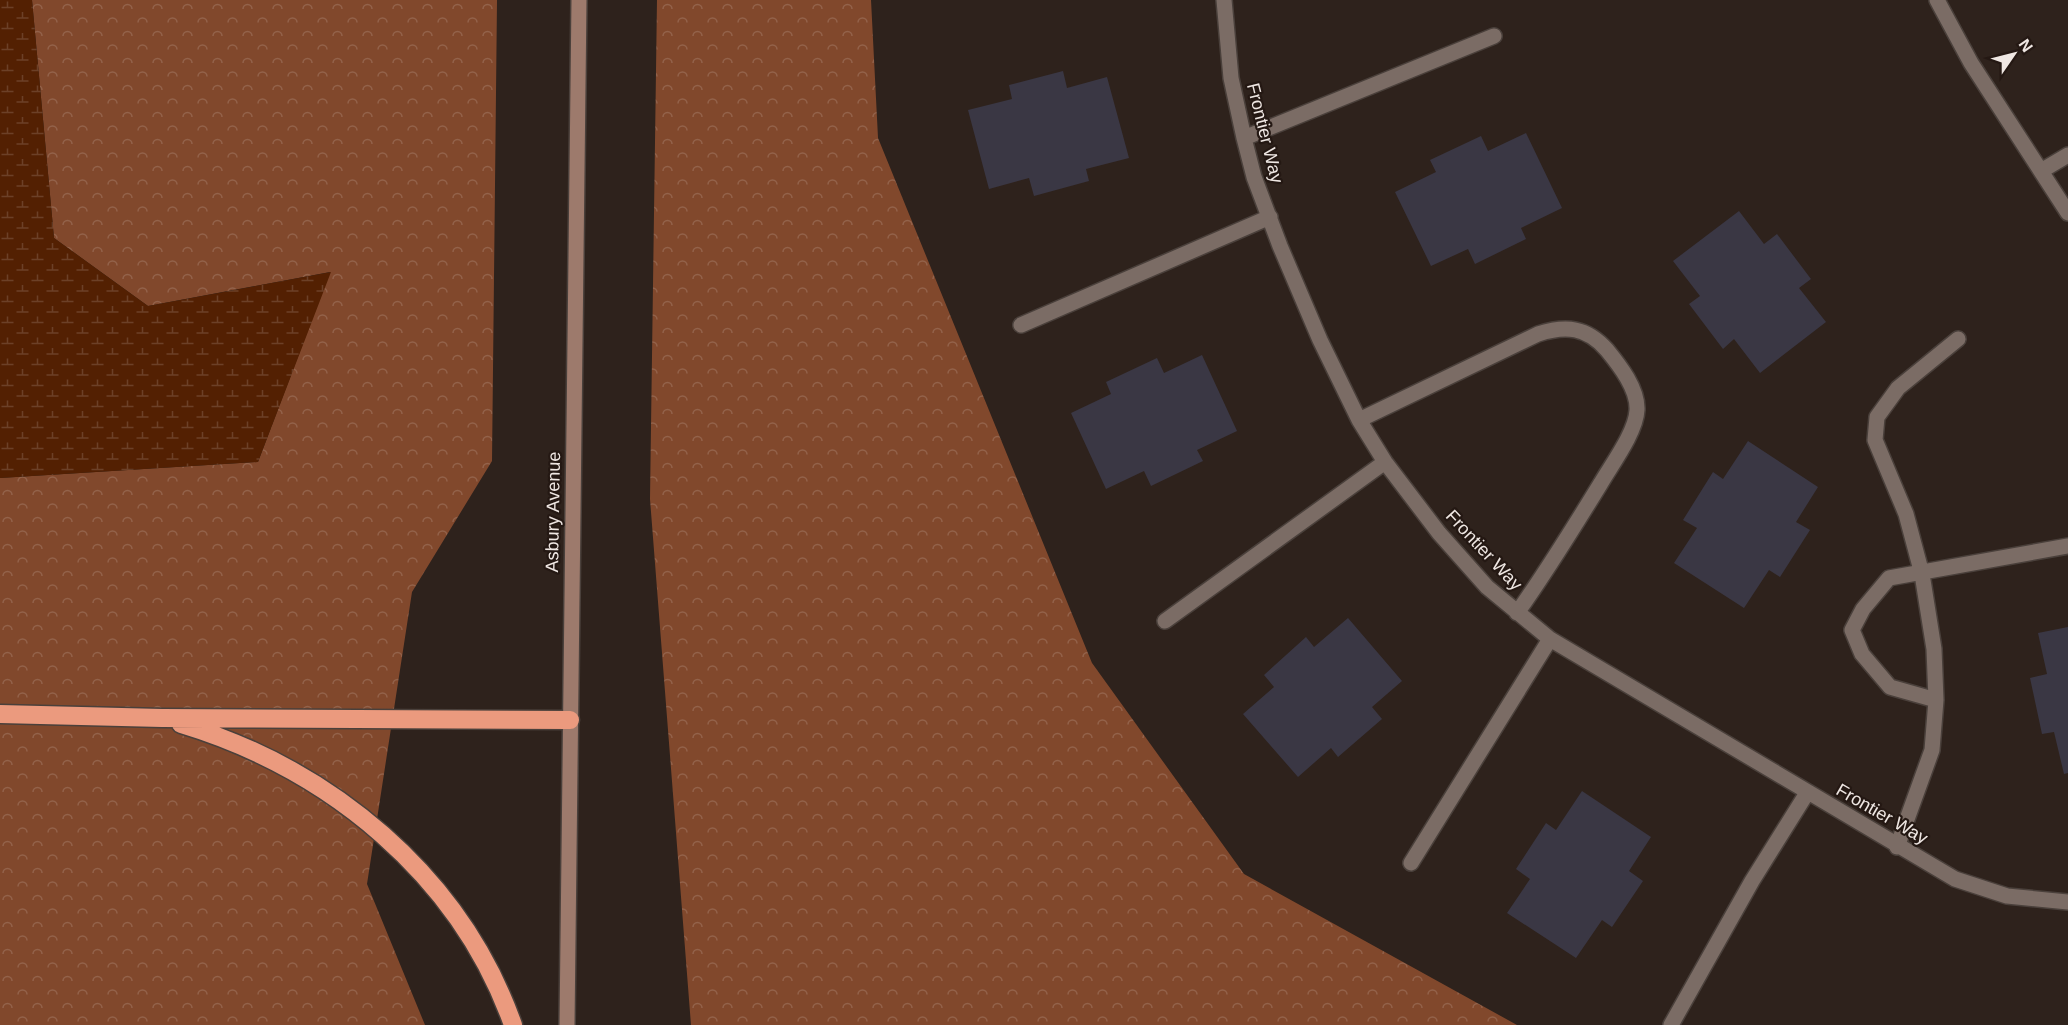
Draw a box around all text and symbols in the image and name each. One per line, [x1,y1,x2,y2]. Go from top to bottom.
north arrow [1984,24,2044,84]
text: N [2016,36,2036,55]
street label: Frontier Way [1243,81,1287,185]
street label: Asbury Avenue [542,451,564,573]
street label: Frontier Way [1442,506,1526,594]
street label: Frontier Way [1833,780,1931,848]

